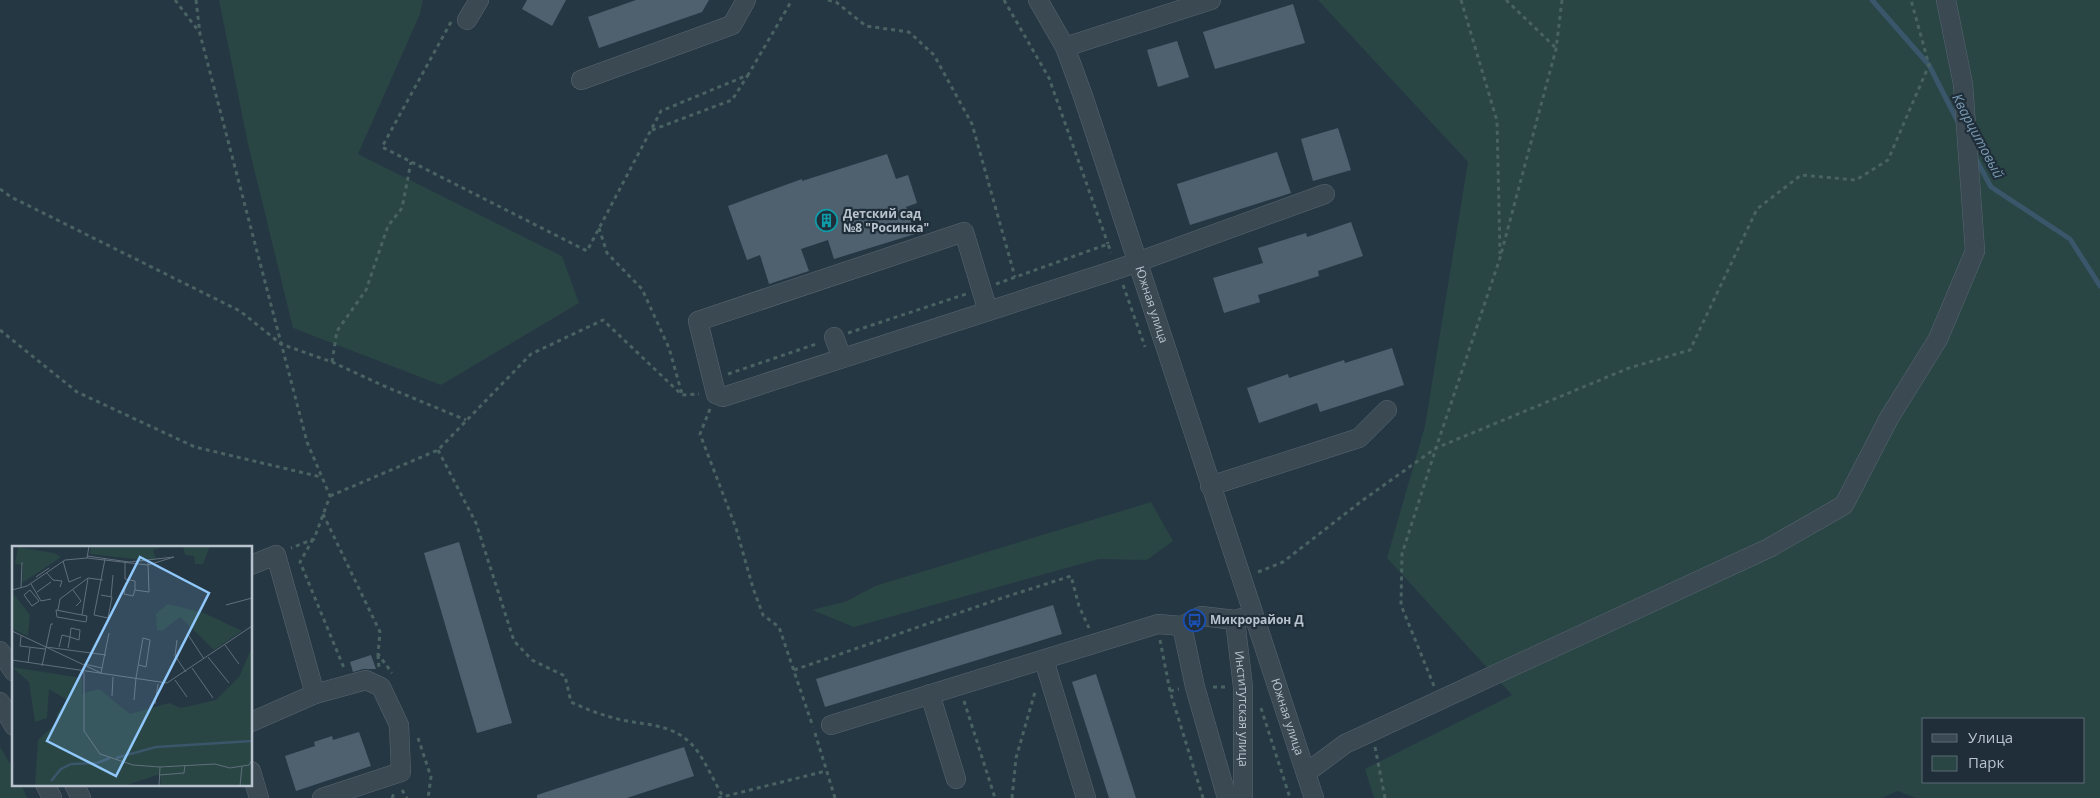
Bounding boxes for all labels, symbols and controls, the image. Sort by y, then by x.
water label: Кварцитовый [1948,90,2009,181]
place label: Детский сад №8 "Росинка" [843,205,929,236]
building icon: Детский сад №8 "Росинка" [815,209,839,233]
street label: Южная улица [1132,264,1173,345]
inset map [12,546,252,786]
bus stop icon: Микрорайон Д [1182,608,1206,632]
place label: Микрорайон Д [1210,611,1304,628]
street label: Институтская улица [1231,650,1252,767]
street label: Южная улица [1267,676,1308,757]
legend [1922,718,2085,783]
text: Улица [1968,727,2013,747]
text: Парк [1968,752,2004,772]

